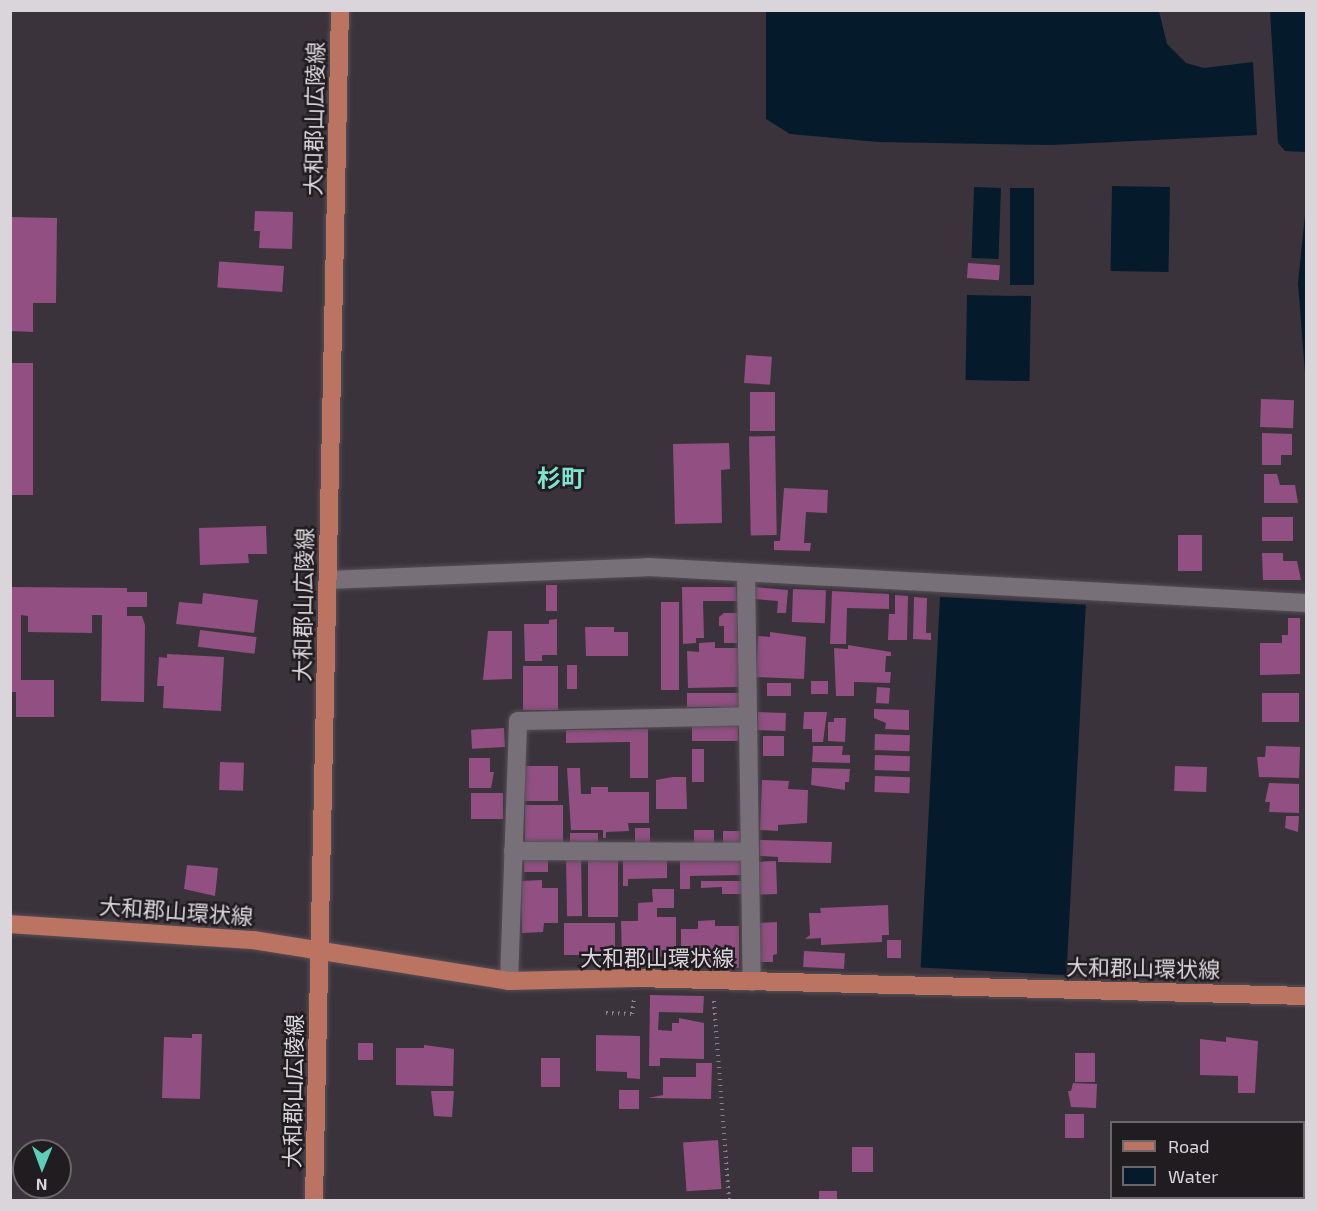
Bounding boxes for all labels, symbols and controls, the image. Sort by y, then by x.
street label: 大和郡山広陵線 [299,42,329,196]
district label: 杉町 [537,464,585,492]
street label: 大和郡山広陵線 [288,528,318,682]
street label: 大和郡山環状線 [98,892,254,930]
street label: 大和郡山環状線 [580,945,734,971]
street label: 大和郡山環状線 [1066,953,1220,983]
street label: 大和郡山広陵線 [278,1014,308,1168]
legend [1110,1121,1305,1199]
text: Road [1168,1135,1209,1157]
north arrow [12,1139,72,1199]
text: Water [1168,1165,1218,1187]
text: N [36,1176,48,1195]

